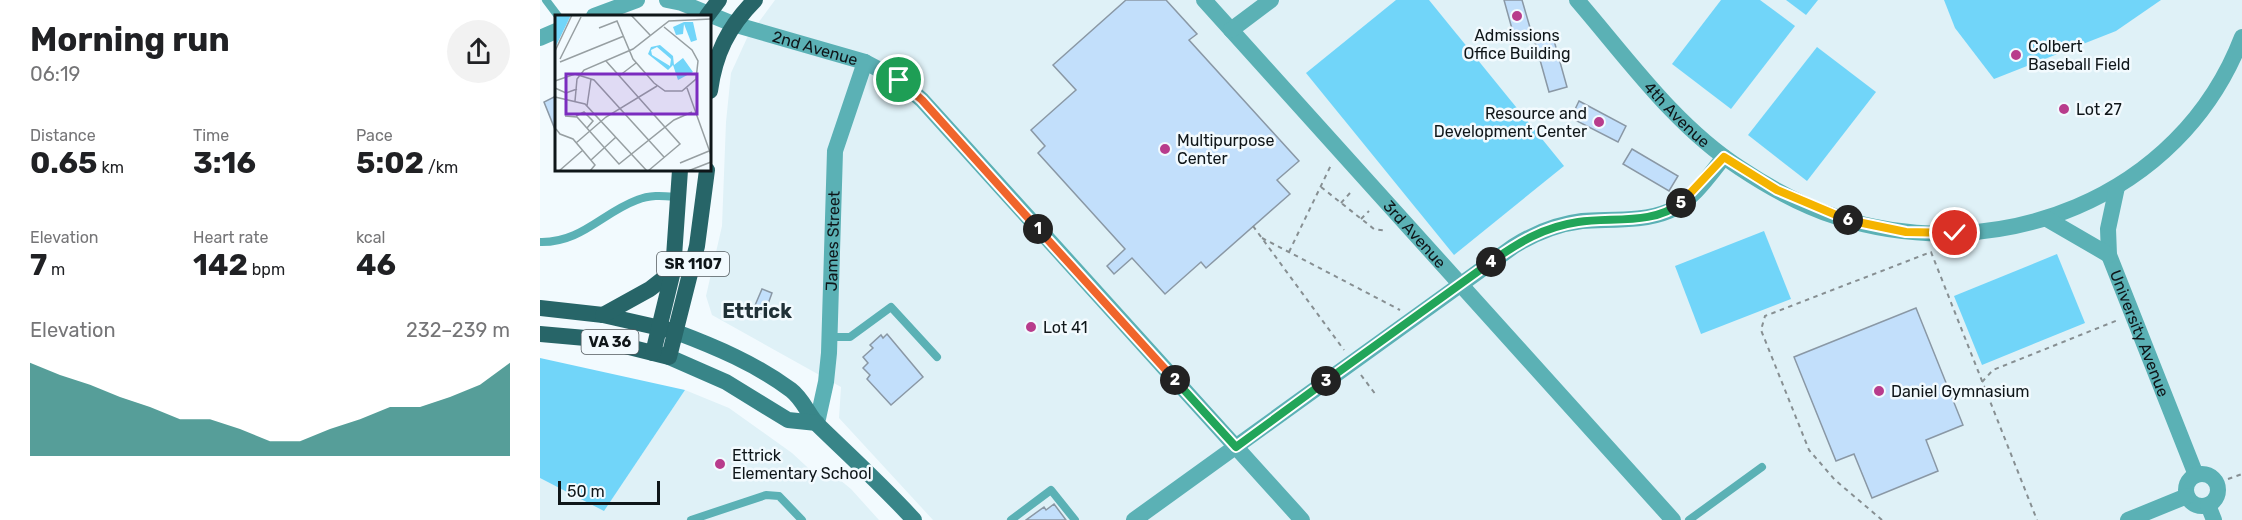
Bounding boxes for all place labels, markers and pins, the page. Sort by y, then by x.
marker: Admissions Office Building [1510,9,1524,23]
place label: Admissions Office Building [1464,26,1570,63]
place label: Colbert Baseball Field [2028,37,2130,74]
marker: Colbert Baseball Field [2009,48,2023,62]
pin [873,54,924,105]
place label: Lot 27 [2076,100,2122,119]
marker: Lot 27 [2057,102,2071,116]
place label: Resource and Development Center [1434,104,1587,141]
marker: Resource and Development Center [1592,115,1606,129]
place label: Multipurpose Center [1177,131,1274,168]
marker: Multipurpose Center [1158,142,1172,156]
pin: 5 [1666,188,1696,218]
pin: 6 [1833,205,1863,235]
pin [1929,207,1980,258]
pin: 1 [1023,214,1053,244]
pin: 4 [1476,247,1506,277]
place label: Lot 41 [1043,318,1088,337]
marker: Lot 41 [1024,320,1038,334]
pin: 2 [1160,365,1190,395]
pin: 3 [1311,366,1341,396]
place label: Daniel Gymnasium [1891,382,2030,401]
marker: Daniel Gymnasium [1872,384,1886,398]
place label: Ettrick Elementary School [732,446,872,483]
marker: Ettrick Elementary School [713,457,727,471]

